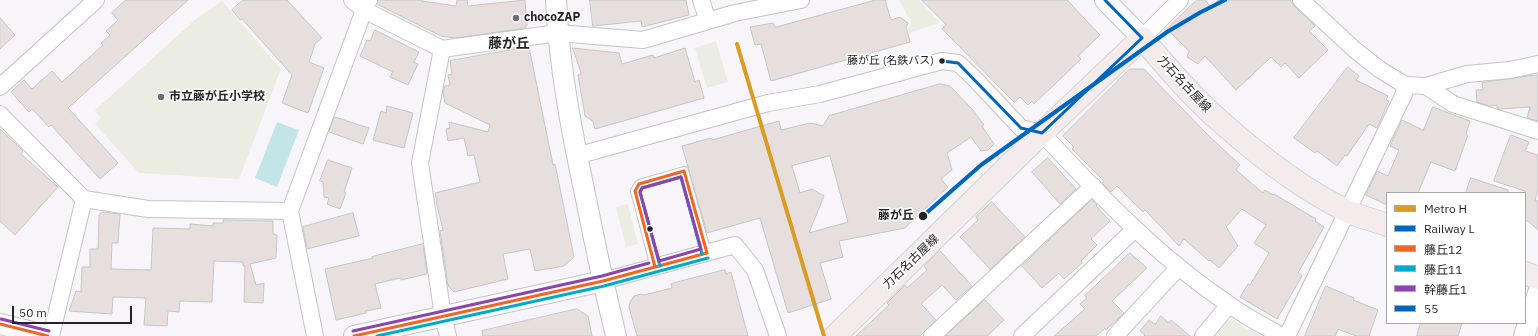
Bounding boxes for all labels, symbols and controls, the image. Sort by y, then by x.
place label: chocoZAP [524,11,580,25]
marker: chocoZAP [511,13,521,23]
district label: 藤が丘 [488,36,530,52]
street label: 力石名古屋線 [1154,53,1214,115]
place label: 藤が丘 (名鉄バス) [847,54,934,68]
marker: 藤が丘 (名鉄バス) [937,56,947,66]
place label: 市立藤が丘小学校 [169,90,265,104]
marker: 市立藤が丘小学校 [156,92,166,102]
legend [1386,192,1526,324]
text: Metro H [1424,201,1467,216]
place label: 藤が丘 [878,209,914,223]
marker: 藤が丘 [917,210,929,222]
text: Railway L [1424,221,1474,236]
unlabelled marker [645,224,655,234]
street label: 力石名古屋線 [880,232,942,292]
text: 藤丘12 [1424,242,1462,257]
text: 藤丘11 [1424,262,1462,277]
text: 幹藤丘1 [1424,282,1467,297]
scale bar [14,298,134,324]
text: 55 [1424,301,1438,316]
text: 50 m [19,305,47,320]

